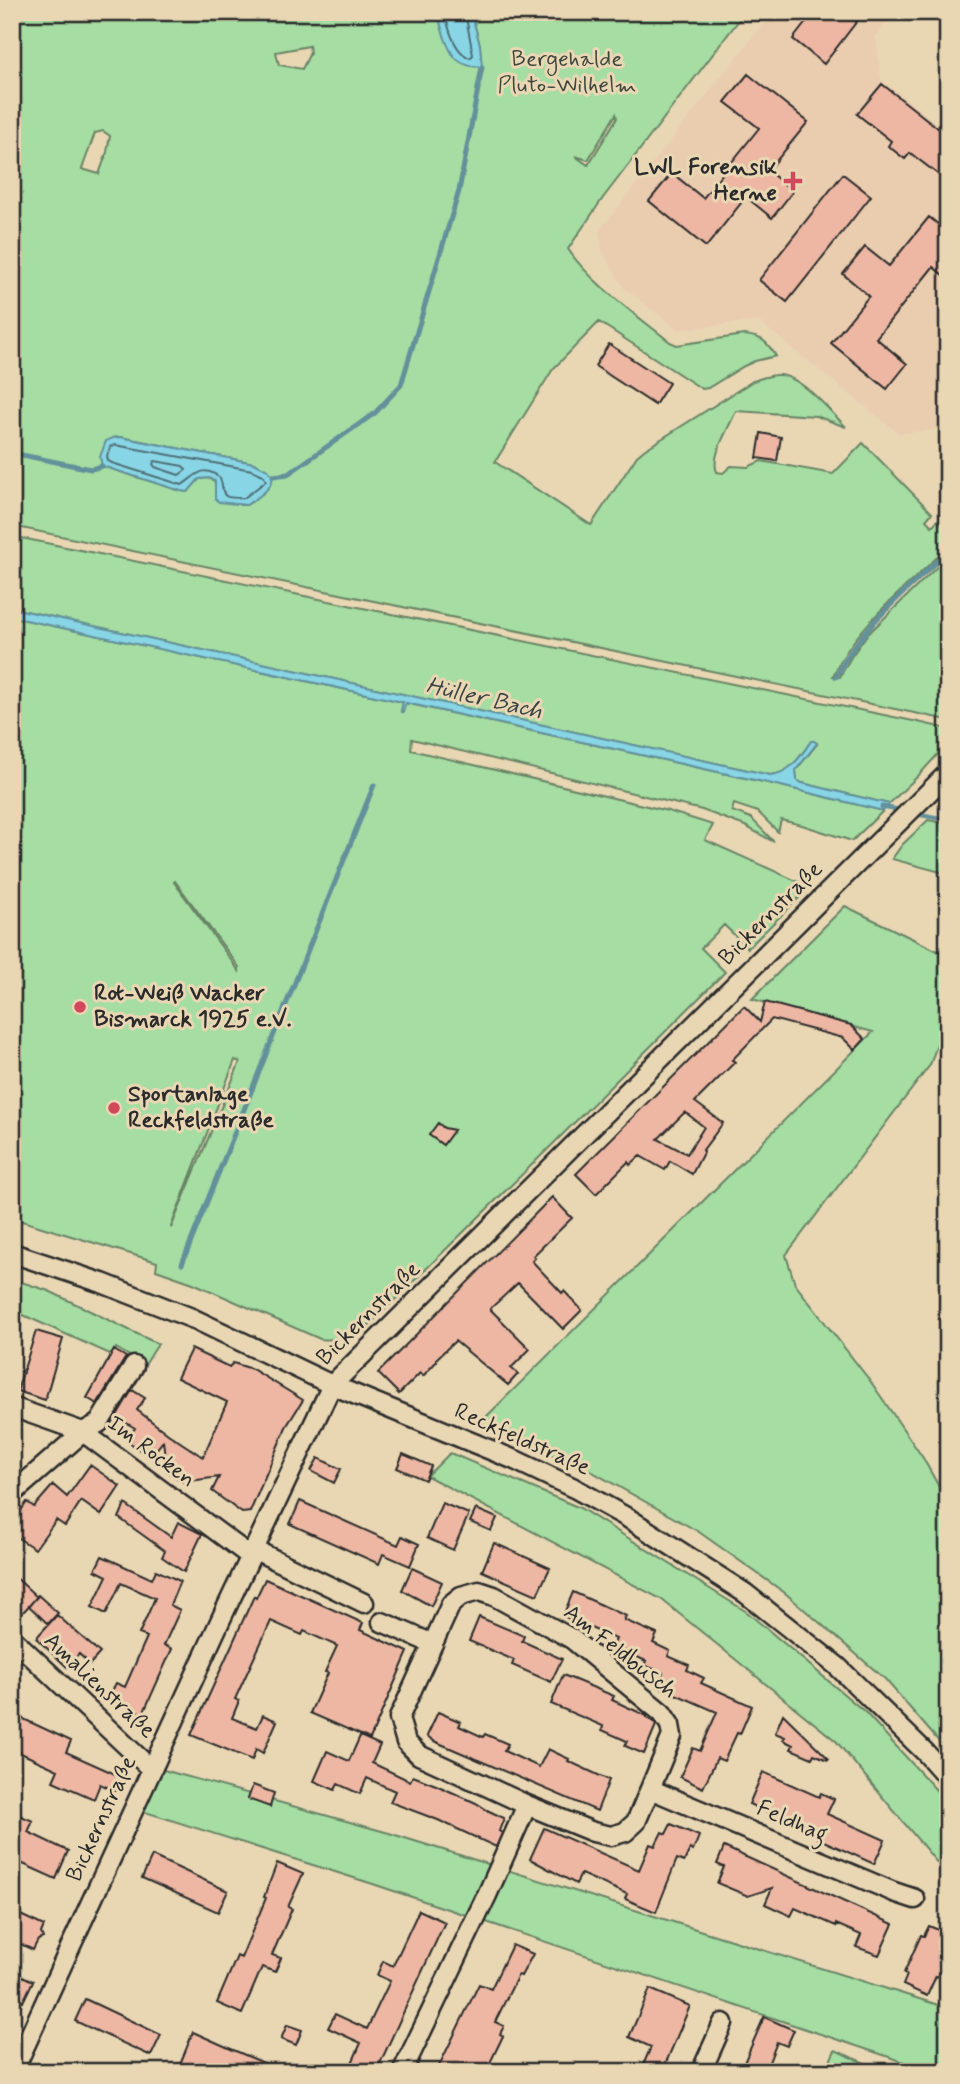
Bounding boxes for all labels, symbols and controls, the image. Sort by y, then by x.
park label: Bergehalde Pluto-Wilhelm [497,45,637,101]
place label: LWL Forensik Herne [634,153,777,209]
marker: LWL Forensik Herne [783,171,803,191]
water label: Hüller Bach [423,671,545,727]
street label: Bickernstraße [712,855,830,973]
place label: Rot-Weiß Wacker Bismarck 1925 e.V. [94,979,292,1035]
marker: Rot-Weiß Wacker Bismarck 1925 e.V. [72,999,88,1015]
place label: Sportanlage Reckfeldstraße [128,1080,275,1136]
marker: Sportanlage Reckfeldstraße [106,1100,122,1116]
street label: Bickernstraße [310,1255,428,1373]
street label: Reckfeldstraße [449,1397,595,1483]
street label: Im Rocken [101,1409,201,1495]
street label: Am Feldbusch [557,1598,683,1706]
street label: Amalienstraße [37,1627,161,1745]
street label: Bickernstraße [60,1751,144,1887]
street label: Feldhag [751,1794,832,1852]

